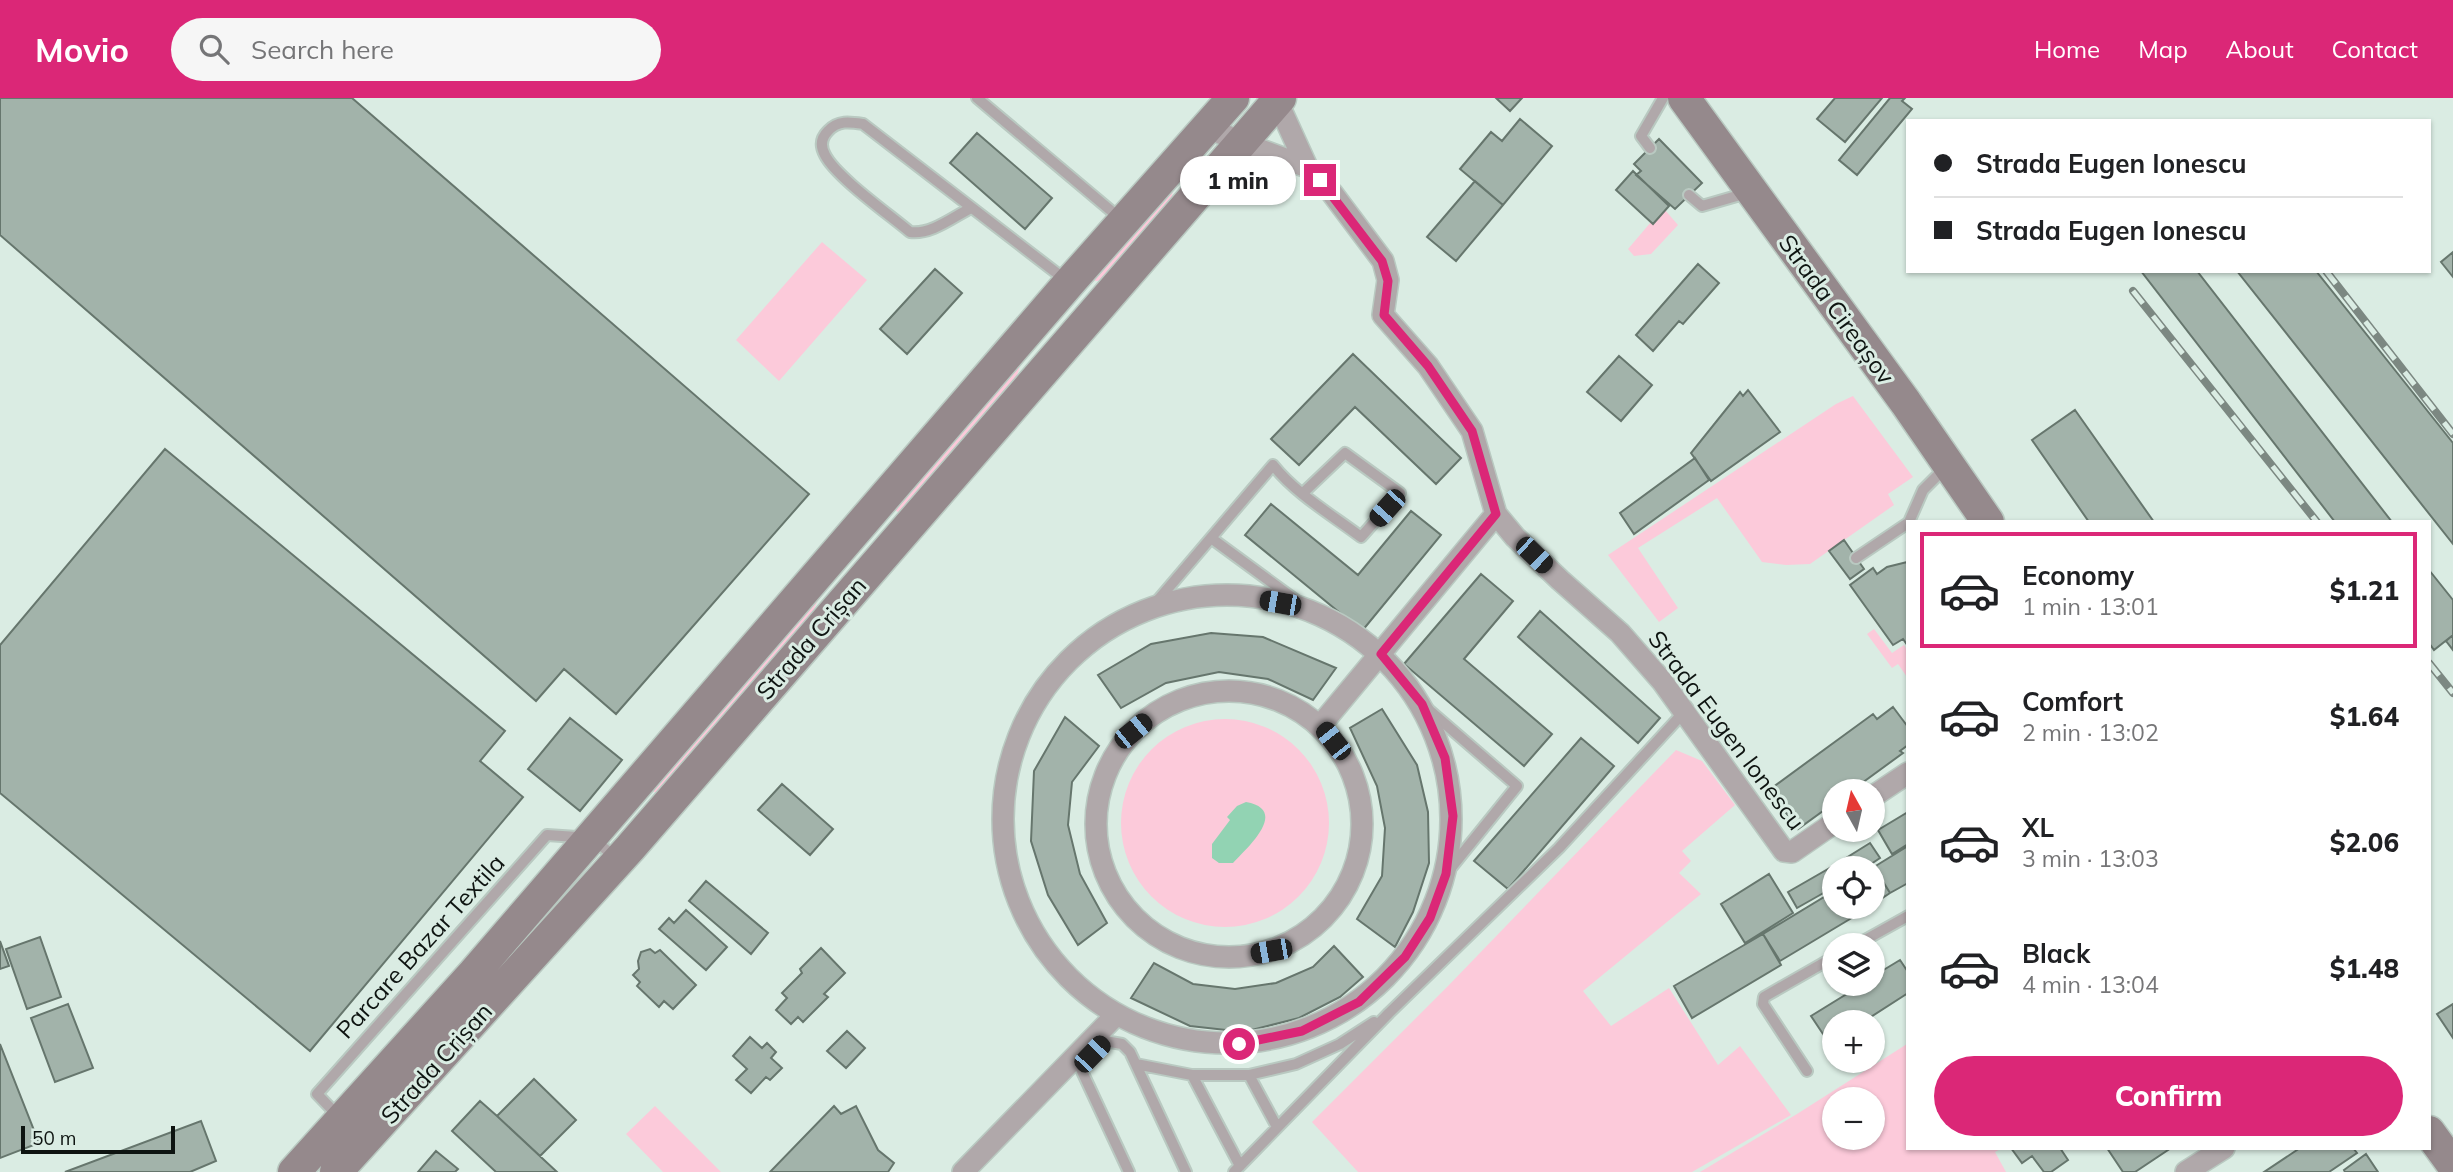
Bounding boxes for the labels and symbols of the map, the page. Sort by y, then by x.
callout: 1 min [1180,155,1296,204]
route end [1304,164,1336,196]
street label: Strada Cireașov [1772,228,1902,390]
car [1366,485,1409,531]
car [1512,533,1557,577]
street label: Strada Crișan [750,571,873,706]
car [1258,589,1303,617]
street label: Strada Eugen Ionescu [1642,624,1812,836]
car [1111,710,1156,752]
car [1312,718,1355,764]
north arrow [1822,779,1885,842]
street label: Parcare Bazar Textila [329,848,511,1044]
car [1249,937,1294,965]
street label: Strada Crișan [374,996,499,1130]
route start [1223,1028,1255,1060]
car [1070,1032,1115,1076]
scale bar [21,1123,175,1155]

